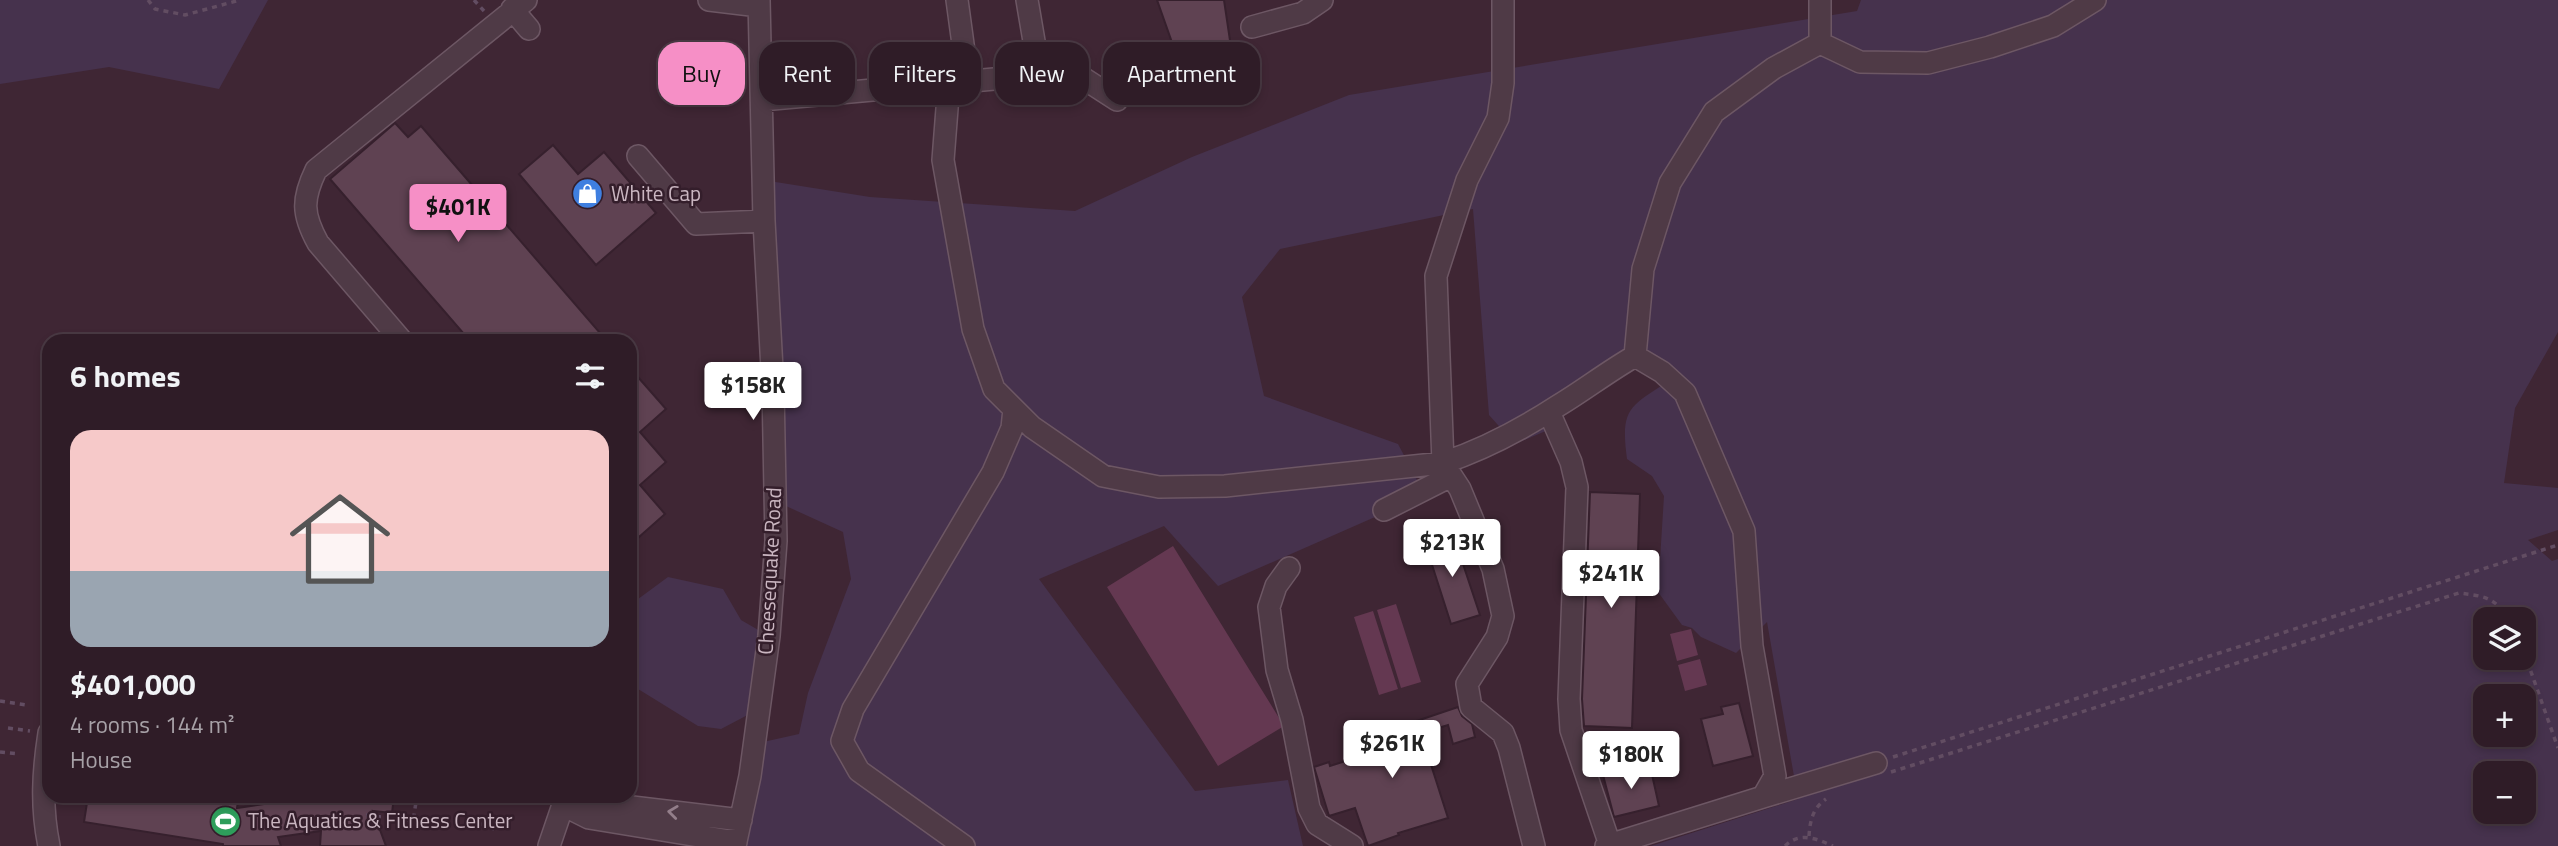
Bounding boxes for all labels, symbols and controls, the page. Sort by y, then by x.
chip: Buy [658,42,745,105]
chip: Rent [759,42,855,105]
chip: Filters [869,42,981,105]
chip: New [995,42,1089,105]
chip: Apartment [1103,42,1260,105]
shop icon: White Cap [571,177,605,211]
place label: White Cap [611,177,701,209]
pin: $401K [409,184,507,244]
text: $401K [425,189,491,224]
text: 6 homes [70,353,181,399]
icon: filters [571,357,609,395]
pin: $158K [704,362,802,422]
text: $158K [720,367,786,402]
icon: home [277,476,403,602]
street label: Cheesequake Road [749,486,789,655]
pin: $213K [1403,520,1501,579]
text: $213K [1419,524,1485,559]
pin: $241K [1562,550,1660,610]
text: $241K [1578,555,1644,590]
map controls [2473,607,2536,824]
button: layers [2473,607,2536,670]
text: $401,000 [70,661,196,707]
button: + [2473,684,2536,747]
text: 4 rooms · 144 m² [70,707,234,742]
pin: $261K [1343,720,1441,780]
text: $261K [1359,725,1425,760]
pin: $180K [1582,732,1680,791]
text: $180K [1598,736,1664,771]
text: House [70,742,132,777]
button: − [2473,761,2536,824]
sports icon: The Aquatics & Fitness Center [208,804,242,838]
place label: The Aquatics & Fitness Center [248,804,513,836]
one-way arrow [668,804,679,819]

